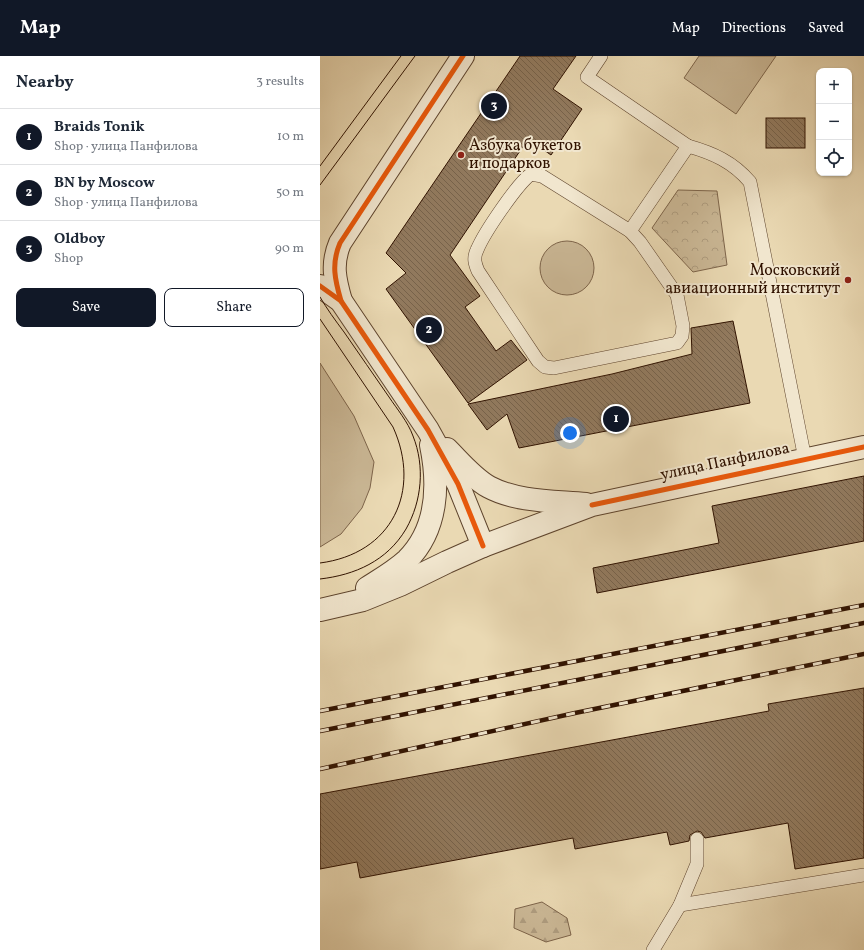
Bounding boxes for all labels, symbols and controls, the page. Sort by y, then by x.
text: Map [20,15,61,41]
text: Map [672,19,700,38]
text: Directions [722,19,786,38]
text: Saved [808,19,844,38]
map controls [816,68,852,176]
button: + [816,68,852,104]
text: Nearby [16,71,74,94]
text: 3 results [256,73,304,91]
pin: 3 [481,91,507,121]
button: − [816,104,852,140]
text: Braids Tonik [54,117,145,138]
text: 1 [26,128,32,146]
text: 10 m [277,128,304,146]
place label: Азбука букетов и подарков [469,135,581,175]
text: Shop · улица Панфилова [54,138,198,156]
button: locate [816,140,852,176]
marker: Азбука букетов и подарков [456,150,466,160]
text: BN by Moscow [54,173,155,194]
text: 2 [26,184,32,202]
text: 50 m [276,184,304,202]
text: Shop · улица Панфилова [54,194,198,212]
text: Oldboy [54,229,105,250]
text: 3 [26,240,32,258]
text: 90 m [275,240,304,258]
text: Shop [54,250,83,268]
place label: Московский авиационный институт [665,260,840,300]
marker: Московский авиационный институт [843,275,853,285]
button: Save [16,288,156,327]
button: Share [164,288,304,327]
pin: 2 [416,315,442,345]
pin: 1 [603,404,629,434]
your location [560,423,580,443]
street label: улица Панфилова [658,438,792,486]

